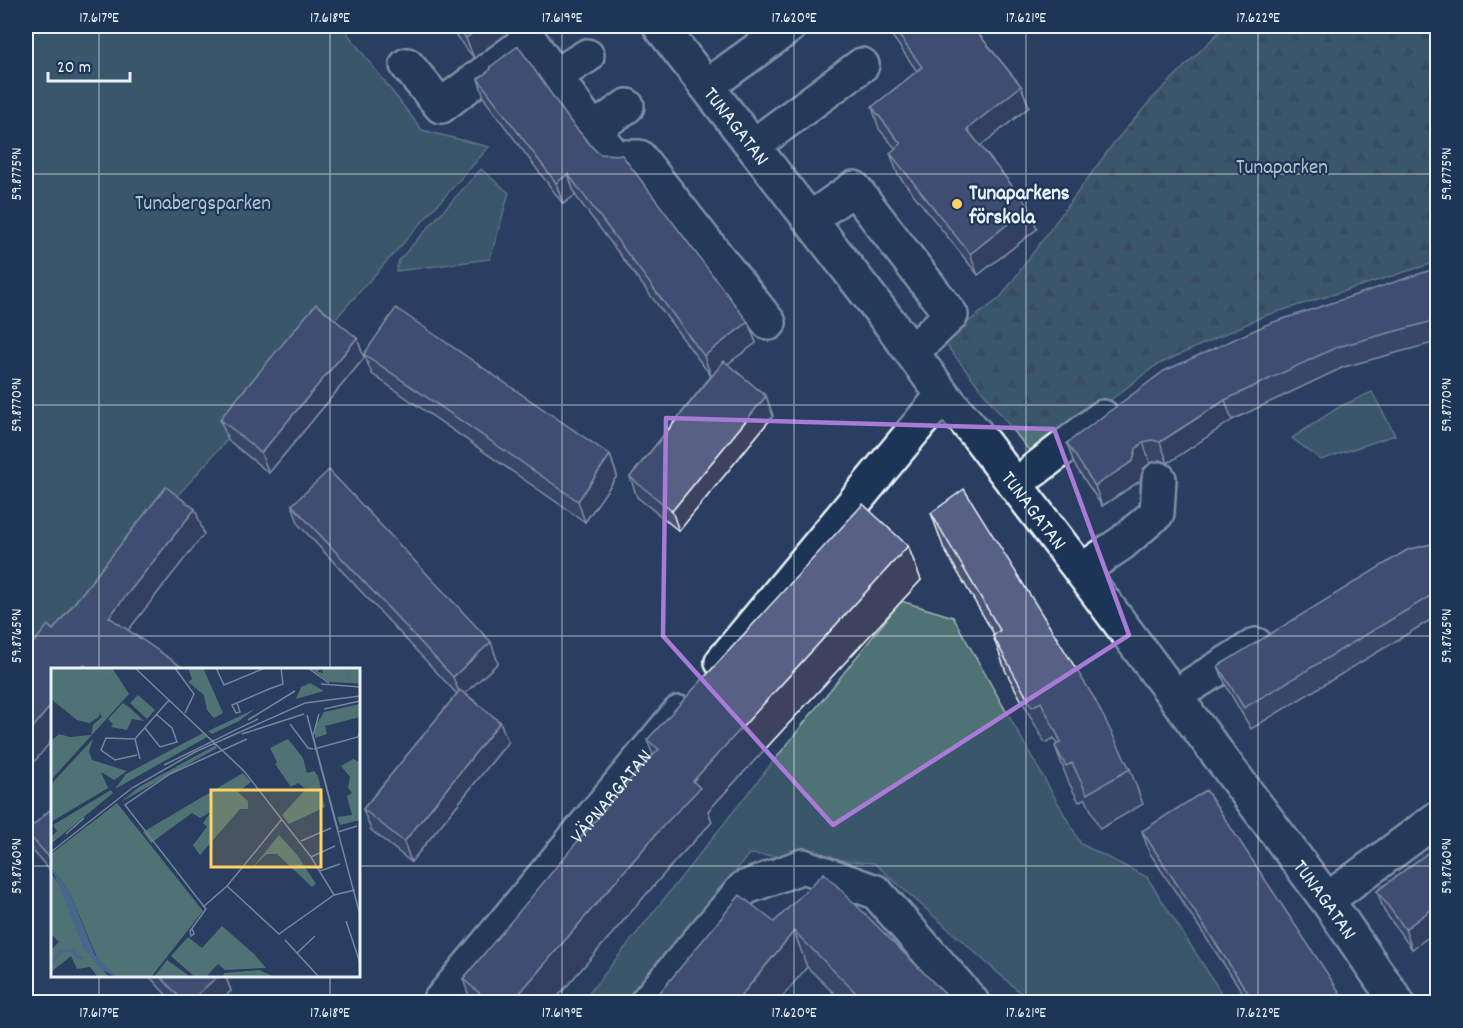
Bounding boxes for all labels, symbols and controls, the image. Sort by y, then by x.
text: 17.617°E [79,8,119,30]
text: 17.618°E [310,8,350,30]
text: 17.619°E [542,8,583,30]
text: 17.620°E [771,8,817,30]
text: 17.621°E [1006,8,1046,30]
text: 17.622°E [1236,8,1280,30]
scale bar [48,45,130,83]
text: 20 m [57,56,91,81]
street label: TUNAGATAN [695,82,775,173]
text: 59.8775°N [7,148,29,200]
text: 59.8775°N [1437,148,1459,200]
park label: Tunaparken [1236,154,1328,184]
place label: Tunaparkens förskola [968,180,1070,234]
park label: Tunabergsparken [135,190,271,220]
marker: Tunaparkens förskola [950,197,964,211]
text: 59.8770°N [7,378,29,432]
text: 59.8770°N [1437,378,1459,432]
street label: TUNAGATAN [992,466,1072,558]
text: 59.8765°N [7,609,29,663]
text: 59.8765°N [1437,609,1459,663]
inset map [51,668,360,977]
street label: VÄPNARGATAN [564,744,661,852]
text: 59.8760°N [7,838,29,894]
text: 59.8760°N [1437,838,1459,894]
street label: TUNAGATAN [1284,854,1362,947]
text: 17.617°E [79,1003,119,1025]
text: 17.618°E [310,1003,350,1025]
text: 17.619°E [542,1003,583,1025]
text: 17.620°E [771,1003,817,1025]
text: 17.621°E [1006,1003,1046,1025]
text: 17.622°E [1236,1003,1280,1025]

